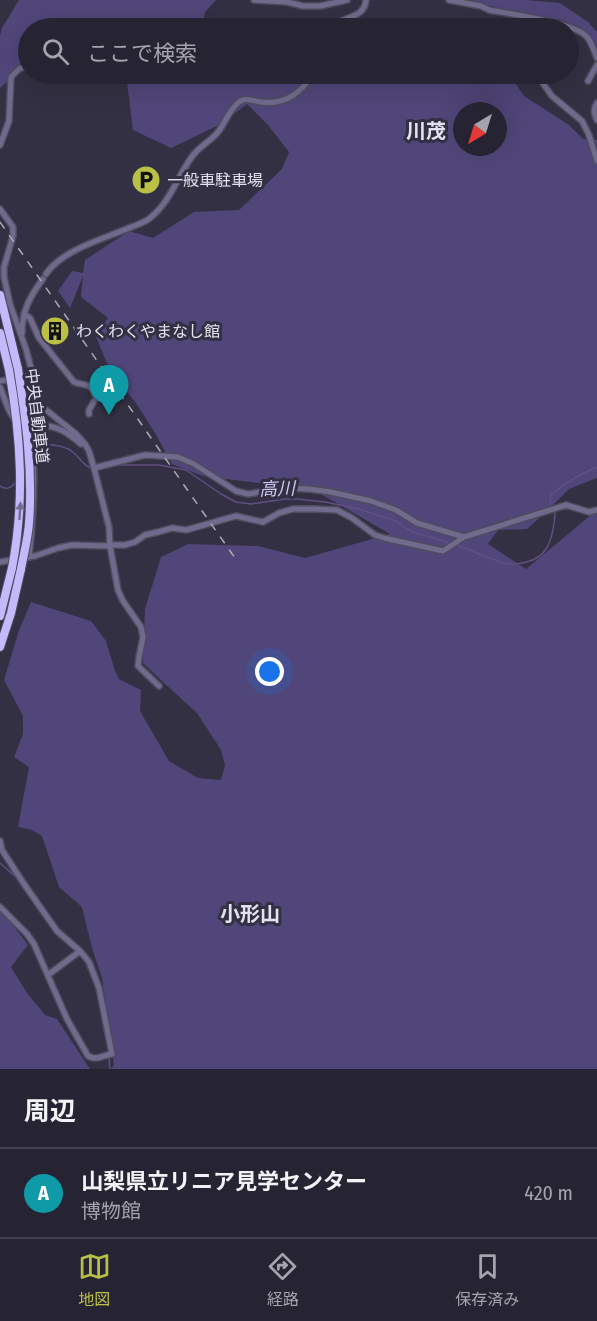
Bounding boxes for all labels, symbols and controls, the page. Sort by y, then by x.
search box [18,18,579,84]
icon: search [39,35,72,68]
text: ここで検索 [87,40,197,67]
north arrow [453,102,507,156]
district label: 川茂 [406,119,446,143]
parking icon: 一般車駐車場 [130,164,162,196]
place label: 一般車駐車場 [167,171,263,190]
building icon: わくわくやまなし館 [39,315,71,347]
place label: わくわくやまなし館 [76,322,220,341]
pin: A [90,366,128,415]
street label: 中央自動車道 [22,367,52,465]
water label: 高川 [259,477,297,501]
one-way arrow [15,501,25,520]
your location [255,657,284,686]
district label: 小形山 [220,902,280,926]
text: 周辺 [24,1096,76,1127]
text: 山梨県立リニア見学センター [81,1168,367,1195]
text: A [38,1181,49,1205]
text: 420 m [524,1181,573,1205]
text: 博物館 [81,1199,141,1223]
tab: 地図 [78,1250,111,1310]
tab: 経路 [266,1250,299,1310]
tab: 保存済み [455,1250,519,1310]

